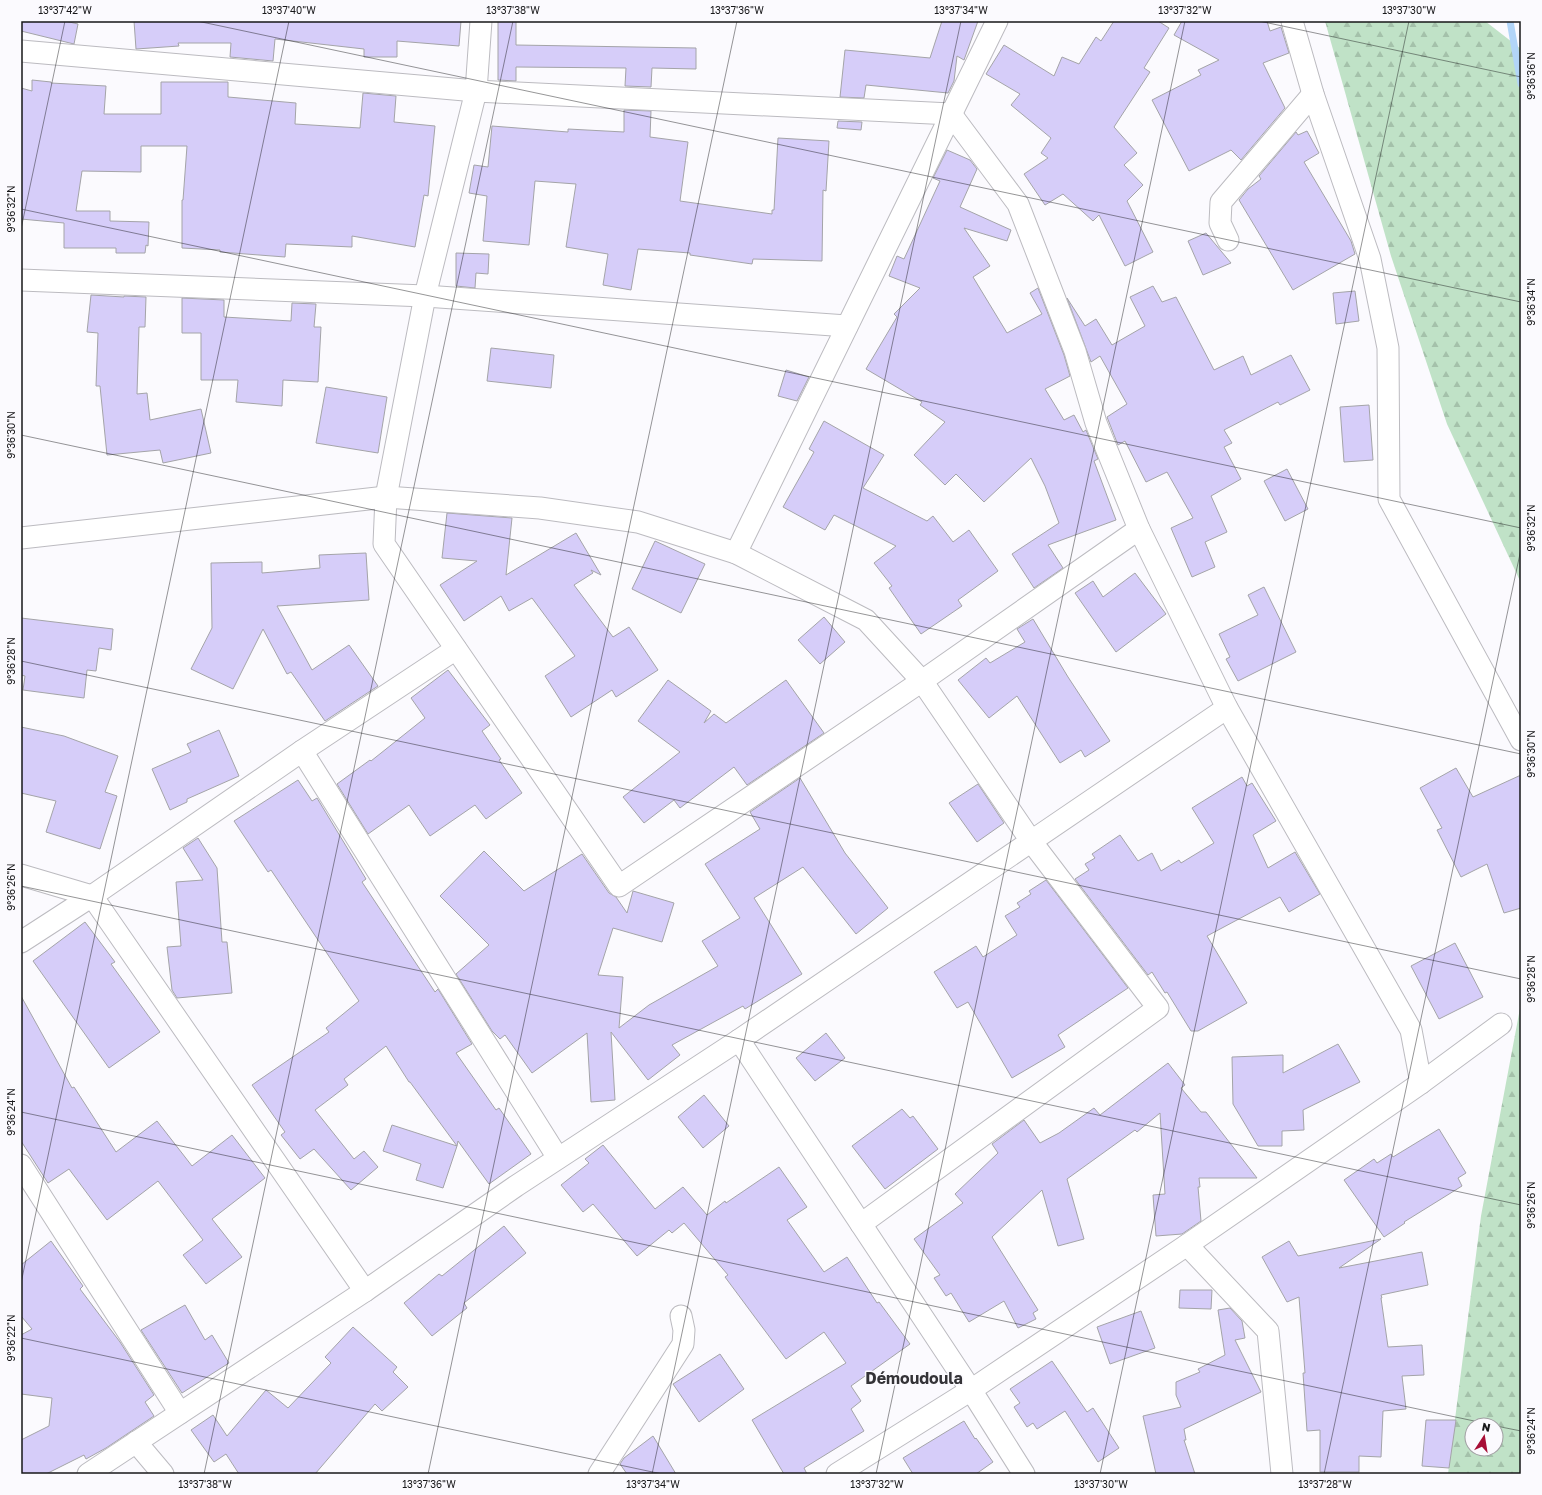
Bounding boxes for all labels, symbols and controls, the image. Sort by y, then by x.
text: 13°37'42"W [38,4,92,16]
text: 13°37'40"W [262,4,316,16]
text: 13°37'38"W [486,4,540,16]
text: 13°37'36"W [710,4,764,16]
text: 13°37'34"W [934,4,988,16]
text: 13°37'32"W [1158,4,1212,16]
text: 13°37'30"W [1382,4,1436,16]
text: 9°36'36"N [1525,52,1537,100]
text: 9°36'32"N [5,185,17,233]
text: 9°36'34"N [1525,278,1537,326]
text: 9°36'30"N [5,411,17,459]
text: 9°36'32"N [1525,504,1537,552]
text: 9°36'28"N [5,637,17,685]
text: 9°36'30"N [1525,730,1537,778]
text: 9°36'26"N [5,863,17,911]
text: 9°36'28"N [1525,955,1537,1003]
text: 9°36'24"N [5,1088,17,1136]
text: 9°36'26"N [1525,1181,1537,1229]
text: 9°36'22"N [5,1314,17,1362]
district label: Démoudoula [865,1368,963,1388]
text: 9°36'24"N [1525,1407,1537,1455]
north arrow [1464,1417,1504,1457]
text: N [1481,1420,1492,1434]
text: 13°37'38"W [178,1478,232,1490]
text: 13°37'36"W [402,1478,456,1490]
text: 13°37'34"W [626,1478,680,1490]
text: 13°37'32"W [850,1478,904,1490]
text: 13°37'30"W [1074,1478,1128,1490]
text: 13°37'28"W [1298,1478,1352,1490]

